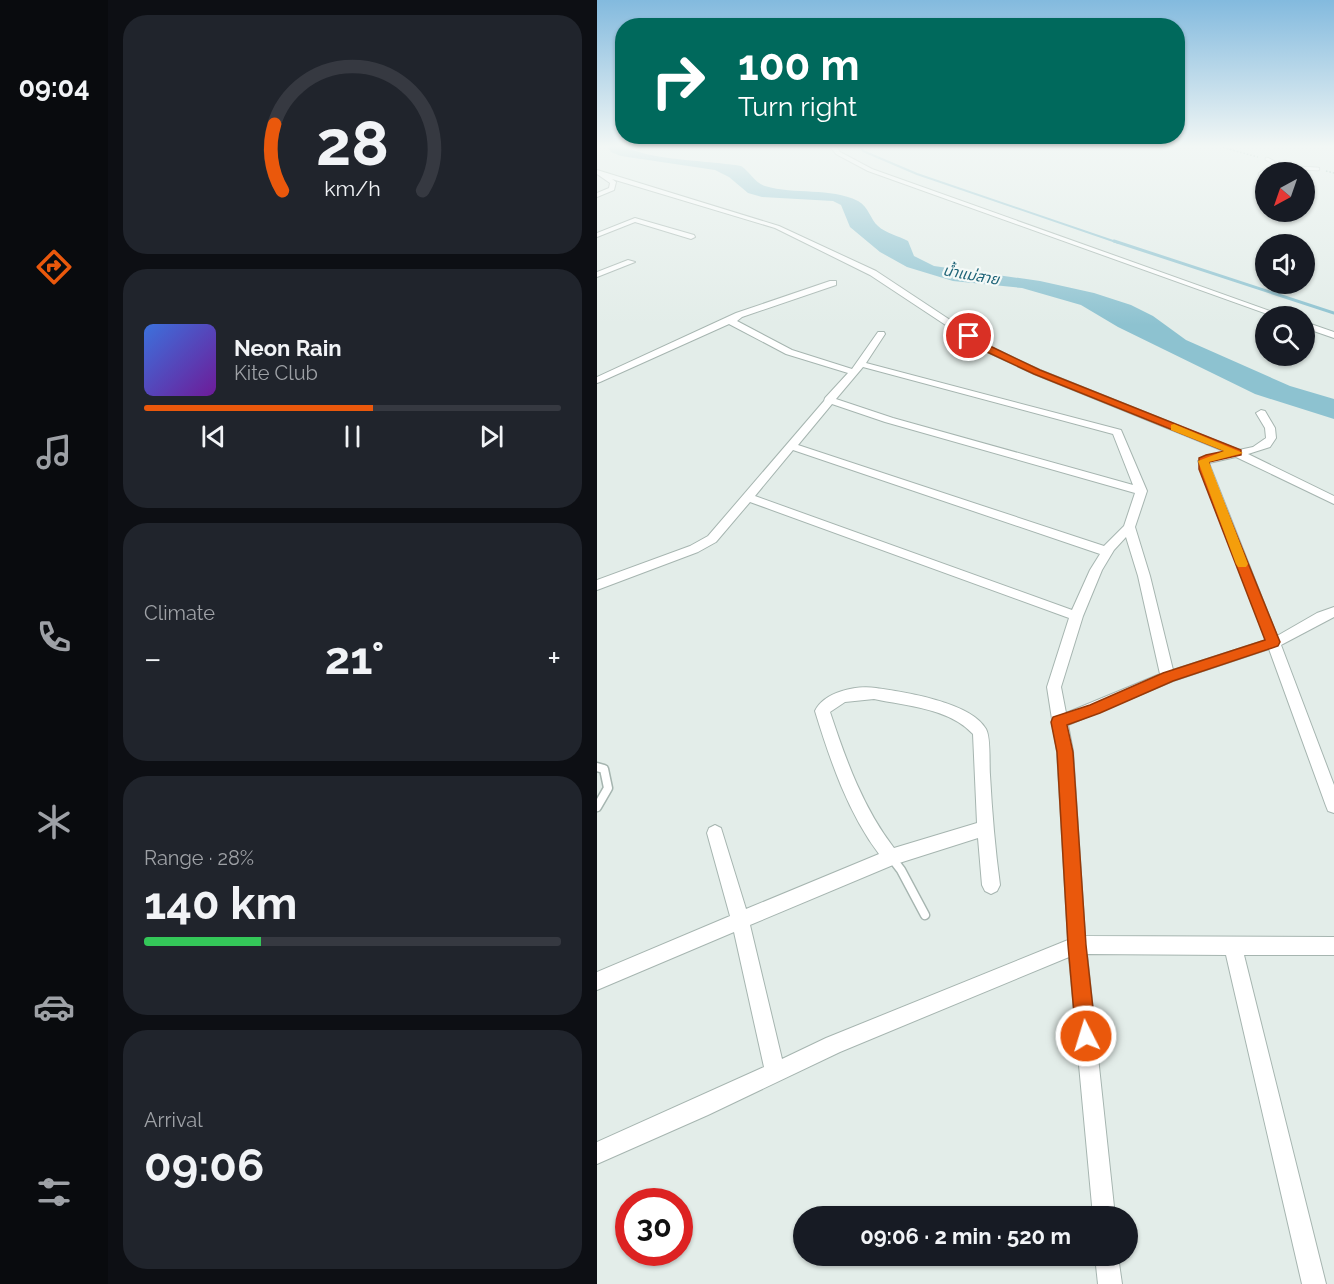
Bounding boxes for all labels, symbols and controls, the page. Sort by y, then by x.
text: 100 m [738,41,860,90]
icon: right [639,42,717,120]
text: 09:04 [18,72,90,103]
text: Turn right [738,91,857,122]
text: 28 [316,107,389,181]
north arrow [1255,162,1315,222]
map controls [1255,162,1315,366]
text: km/h [324,177,381,202]
button: sound [1255,234,1315,294]
icon: directions [33,246,75,288]
water label: น้ำแม่สาย [942,259,1002,289]
button: search [1255,306,1315,366]
pin [943,310,994,361]
icon: arrive [952,319,985,352]
text: Neon Rain [234,335,342,361]
text: Kite Club [234,361,318,385]
icon: previous [197,420,230,453]
icon: pause [336,420,369,453]
icon: next [475,420,508,453]
icon: music [33,431,75,473]
text: Climate [144,601,215,625]
icon: phone [33,616,75,658]
text: 21° [325,632,384,685]
text: − [144,639,162,678]
text: + [547,639,561,678]
icon: climate [33,801,75,843]
text: Range · 28% [144,846,254,870]
text: 140 km [144,877,297,930]
icon: car [33,986,75,1028]
position arrow [1054,1004,1118,1068]
text: Arrival [144,1108,203,1132]
text: 09:06 [144,1139,264,1192]
icon: filters [33,1171,75,1213]
speed limit sign: 30 [615,1188,693,1266]
text: 09:06 · 2 min · 520 m [860,1223,1071,1249]

